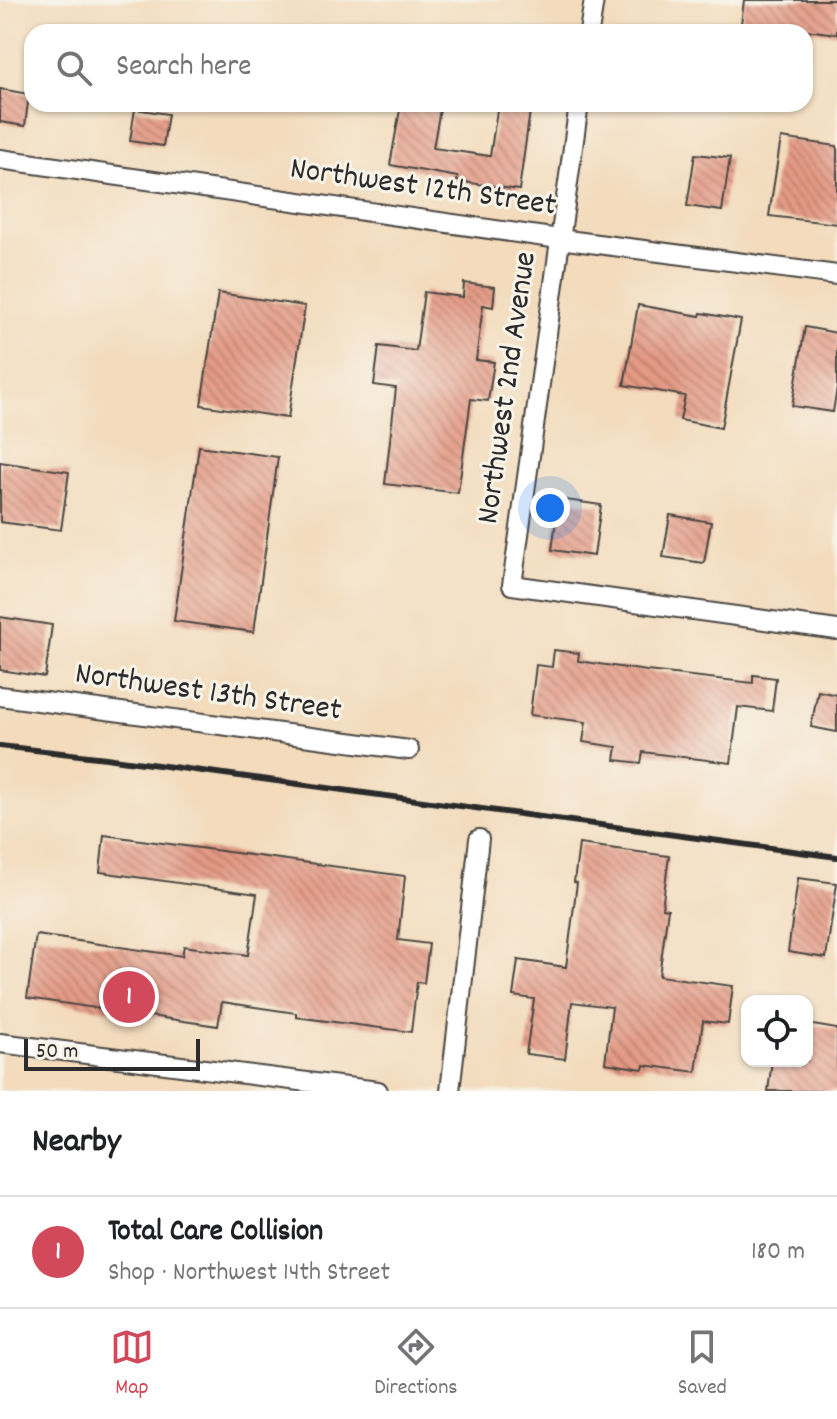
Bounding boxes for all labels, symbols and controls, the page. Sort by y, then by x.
search box [24,24,813,112]
icon: search [52,46,96,90]
text: Search here [116,47,252,90]
street label: Northwest 12th Street [287,148,559,230]
street label: Northwest 2nd Avenue [467,249,551,527]
your location [530,488,570,528]
street label: Northwest 13th Street [72,653,344,735]
pin: 1 [103,967,155,1027]
map controls [741,995,813,1067]
button: locate [741,995,813,1067]
scale bar [24,1035,200,1071]
text: 50 m [36,1037,78,1068]
text: Nearby [32,1119,121,1168]
text: Total Care Collision [108,1212,323,1255]
text: 1 [55,1234,61,1271]
text: 180 m [751,1234,805,1271]
text: Shop · Northwest 14th Street [108,1255,390,1292]
tab: Map [110,1325,154,1404]
tab: Directions [374,1325,458,1404]
tab: Saved [678,1325,727,1404]

